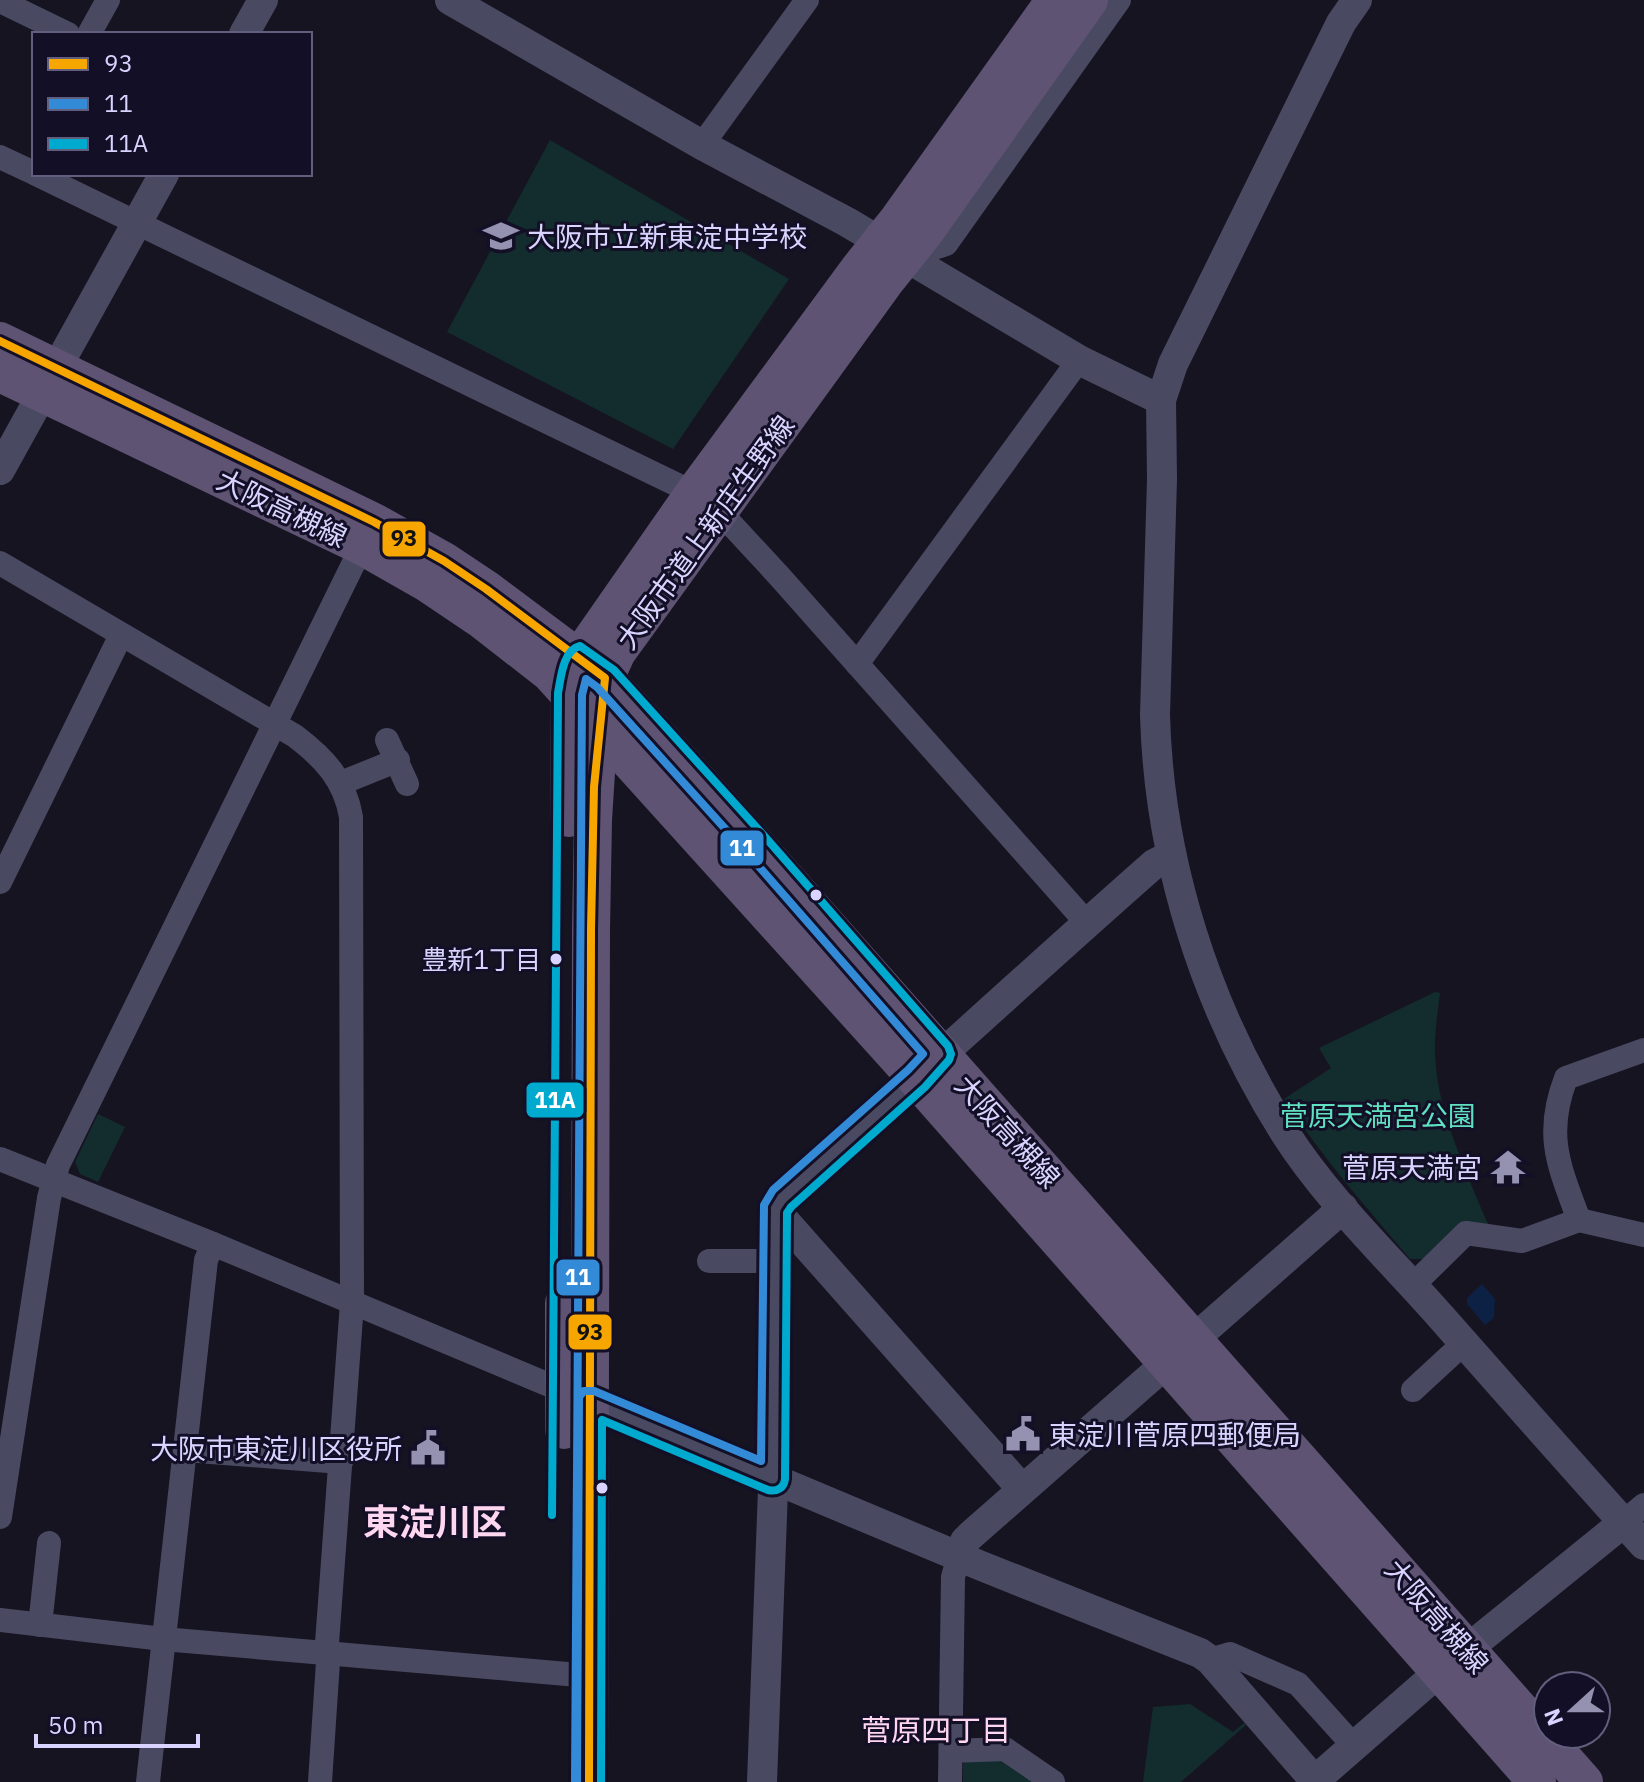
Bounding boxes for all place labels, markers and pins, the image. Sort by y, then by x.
school or university icon: 大阪市立新東淀中学校 [482,217,520,255]
place label: 大阪市立新東淀中学校 [527,218,807,255]
unlabelled marker [808,887,824,903]
place label: 豊新1丁目 [421,942,541,976]
marker: 豊新1丁目 [548,951,564,967]
temple icon: 菅原天満宮 [1489,1148,1527,1186]
place label: 菅原天満宮 [1342,1149,1482,1186]
public building icon: 東淀川菅原四郵便局 [1004,1415,1042,1453]
place label: 東淀川菅原四郵便局 [1049,1416,1301,1453]
public building icon: 大阪市東淀川区役所 [409,1429,447,1467]
place label: 大阪市東淀川区役所 [150,1430,402,1467]
unlabelled marker [594,1480,610,1496]

